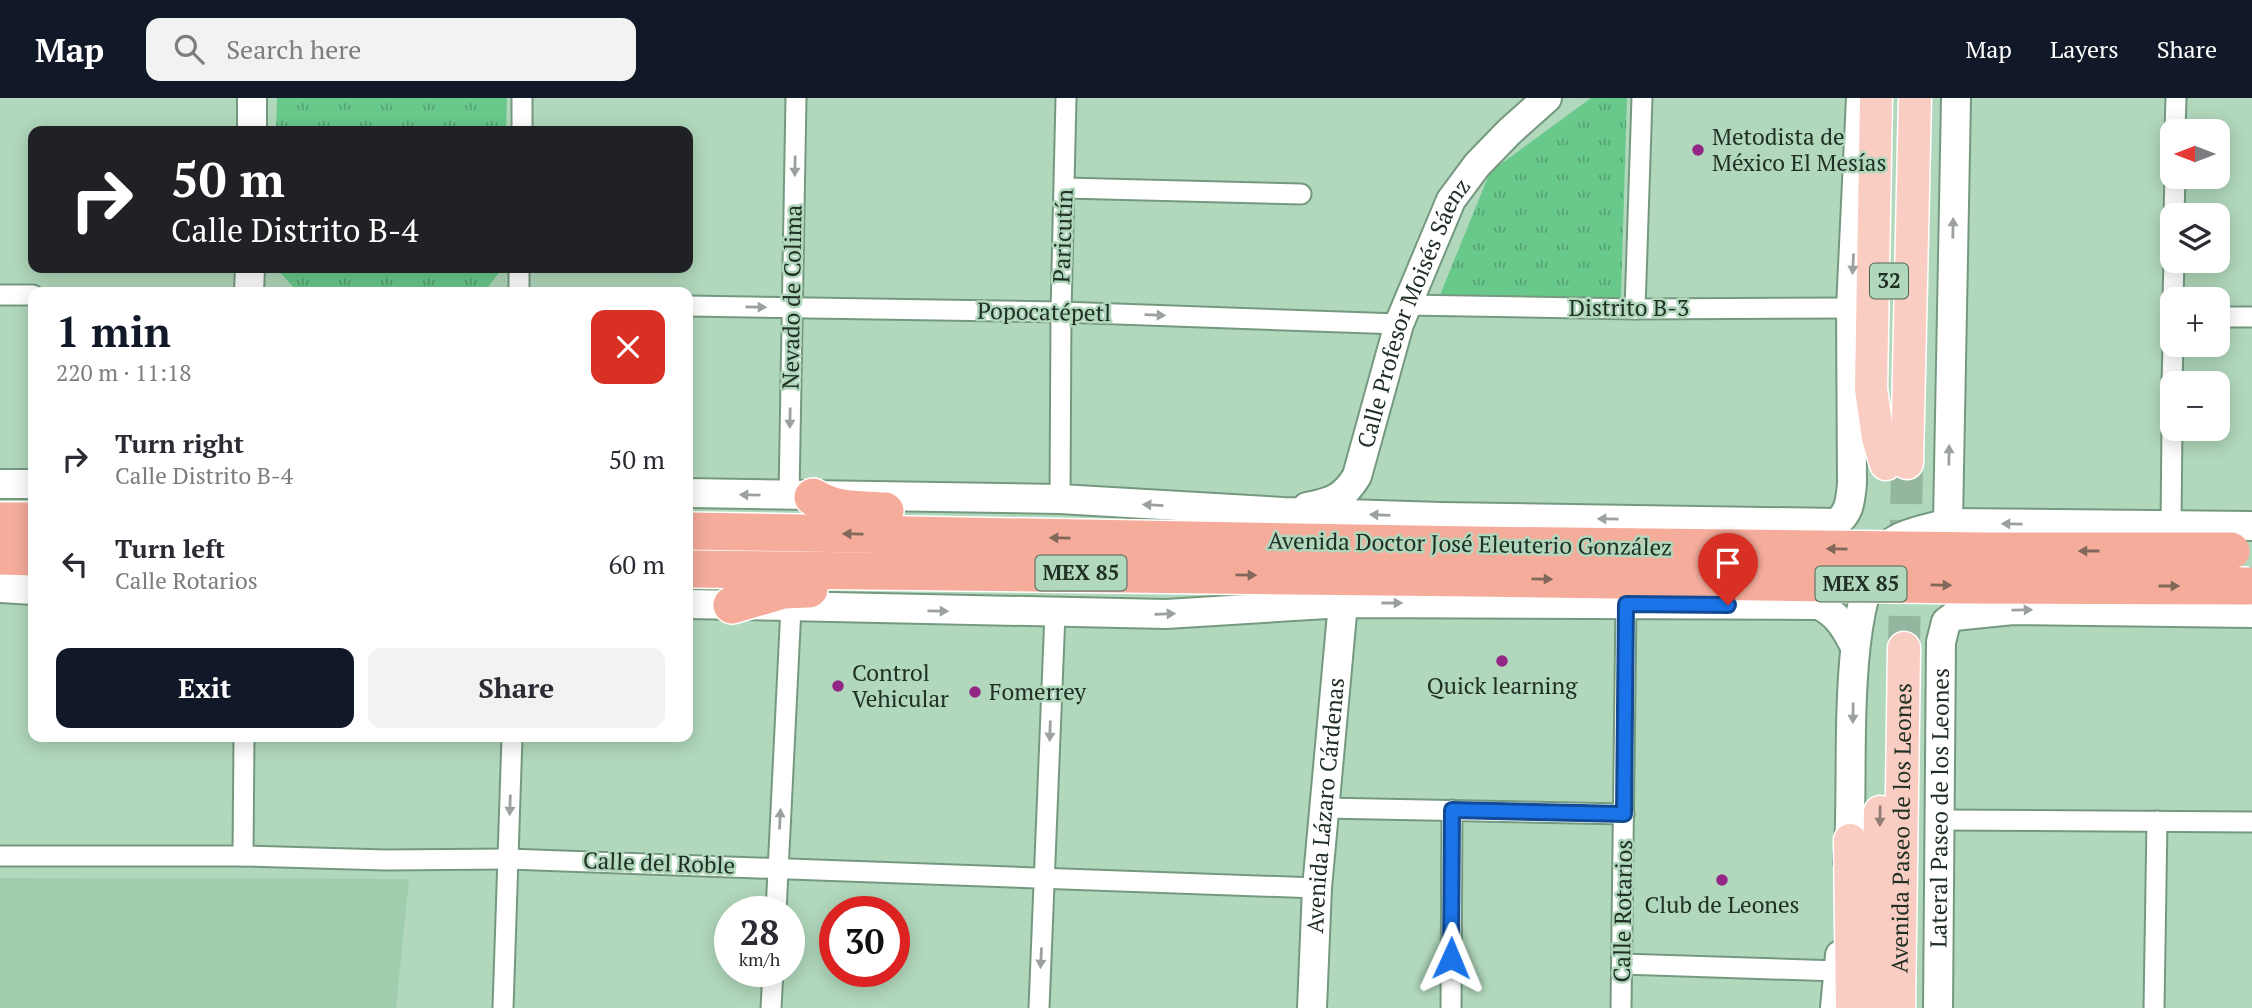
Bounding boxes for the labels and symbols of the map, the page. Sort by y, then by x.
north arrow [2160,119,2230,189]
place label: Metodista de México El Mesías [1712,121,1886,178]
marker: Metodista de México El Mesías [1690,142,1706,158]
one-way arrow [789,155,800,177]
street label: Calle Profesor Moisés Sáenz [1349,172,1477,451]
street label: Paricutín [1045,188,1080,284]
street label: Nevado de Colima [774,204,809,390]
one-way arrow [1947,216,1958,238]
one-way arrow [1847,253,1858,275]
road number: 32 [1870,264,1908,298]
street label: Distrito B-3 [1569,292,1689,323]
street label: Popocatépetl [977,295,1111,328]
one-way arrow [745,301,767,313]
one-way arrow [1144,309,1166,321]
one-way arrow [784,407,795,429]
one-way arrow [1943,444,1955,466]
one-way arrow [739,489,761,500]
one-way arrow [1142,499,1164,510]
one-way arrow [1369,510,1391,521]
one-way arrow [1596,513,1618,525]
one-way arrow [2001,518,2023,530]
street label: Avenida Doctor José Eleuterio González [1268,524,1672,563]
one-way arrow [842,528,864,540]
one-way arrow [1049,532,1071,543]
pin [1698,533,1758,605]
one-way arrow [1826,544,1848,555]
one-way arrow [2078,545,2100,557]
road number: MEX 85 [1036,556,1126,590]
road number: MEX 85 [1815,566,1906,602]
one-way arrow [1235,569,1257,581]
one-way arrow [1532,573,1554,585]
one-way arrow [1931,579,1953,591]
one-way arrow [2158,580,2180,592]
one-way arrow [1381,597,1403,609]
one-way arrow [2012,604,2034,616]
one-way arrow [927,605,949,616]
one-way arrow [1154,608,1176,619]
marker: Quick learning [1494,653,1510,669]
place label: Control Vehicular [852,657,949,714]
street label: Lateral Paseo de los Leones [1922,668,1956,948]
place label: Quick learning [1427,670,1578,701]
place label: Fomerrey [989,676,1086,707]
street label: Avenida Lázaro Cárdenas [1299,676,1351,934]
marker: Control Vehicular [830,678,846,694]
street label: Avenida Paseo de los Leones [1883,683,1919,973]
marker: Fomerrey [967,684,983,700]
one-way arrow [1847,703,1859,725]
one-way arrow [1045,720,1056,742]
one-way arrow [504,794,516,816]
one-way arrow [1874,805,1886,827]
one-way arrow [775,808,786,830]
street label: Calle Rotarios [1606,839,1639,983]
street label: Calle del Roble [582,844,736,881]
marker: Club de Leones [1714,872,1730,888]
place label: Club de Leones [1644,889,1800,920]
speed limit sign: 30 [819,896,910,987]
position arrow [1414,921,1488,995]
one-way arrow [1035,947,1046,969]

